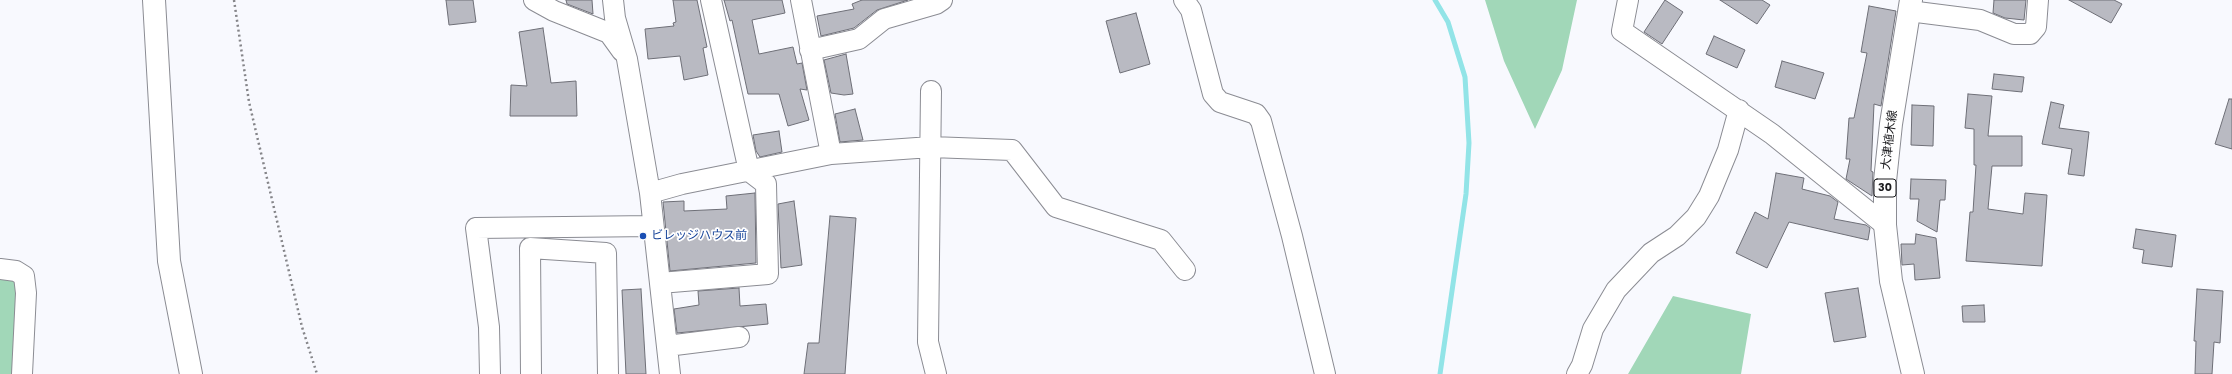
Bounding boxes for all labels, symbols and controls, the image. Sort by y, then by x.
street label: 大津植木線 [1879,109,1901,171]
road number: 30 [1874,179,1896,197]
place label: ビレッジハウス前 [651,229,747,243]
marker: ビレッジハウス前 [638,231,648,241]

